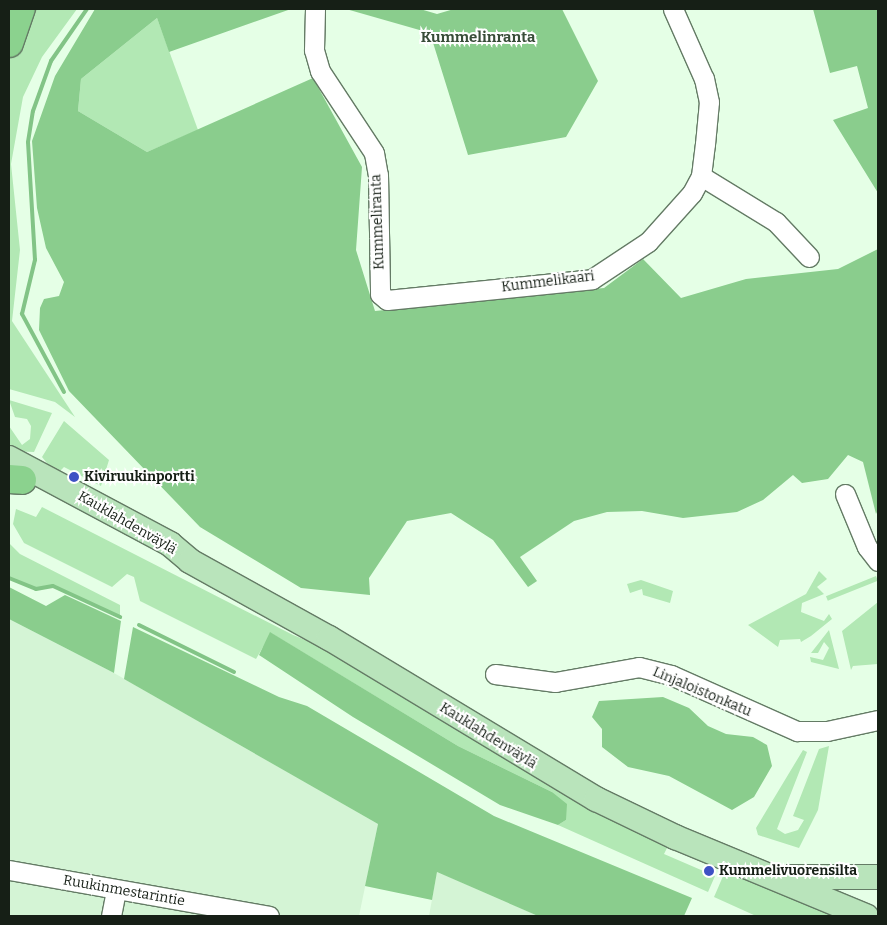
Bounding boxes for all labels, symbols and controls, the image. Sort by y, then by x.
district label: Kummelinranta [421,29,535,47]
street label: Kummeliranta [368,174,388,270]
street label: Kummelikaari [500,268,596,296]
place label: Kiviruukinportti [84,469,195,485]
marker: Kiviruukinportti [68,471,80,483]
street label: Kauklahdenväylä [75,488,179,558]
street label: Linjaloistonkatu [650,664,754,720]
street label: Kauklahdenväylä [436,699,540,773]
place label: Kummelivuorensilta [719,863,857,879]
marker: Kummelivuorensilta [703,865,715,877]
street label: Ruukinmestarintie [62,872,186,910]

